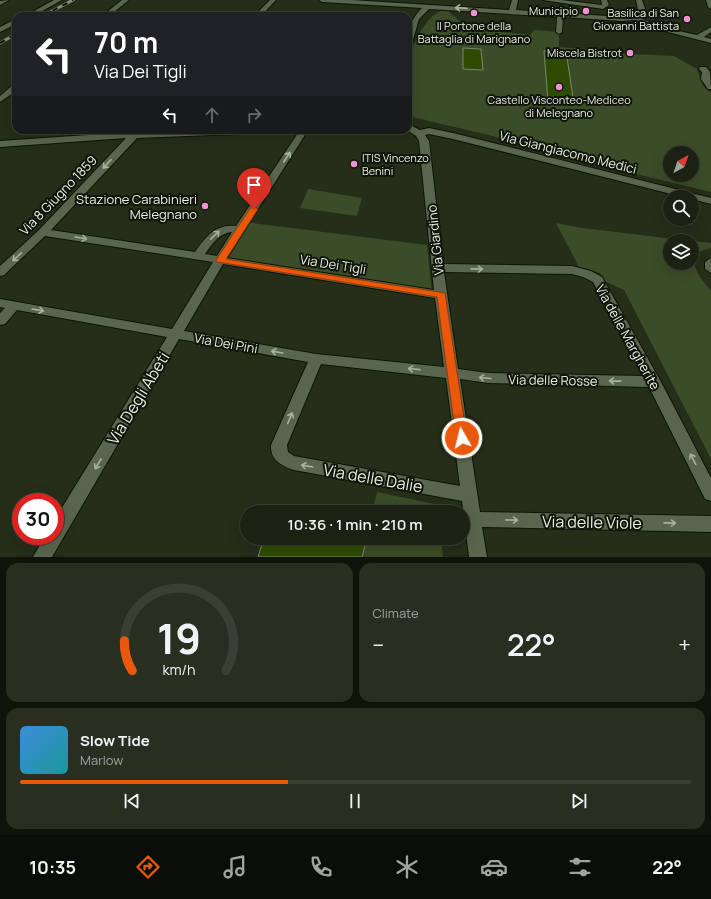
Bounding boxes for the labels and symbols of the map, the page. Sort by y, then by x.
place label: Municipio [529,3,578,18]
one-way arrow [455,4,468,11]
place label: Basilica di San Giovanni Battista [593,5,679,33]
marker: Municipio [581,6,591,16]
marker: Il Portone della Battaglia di Marignano [469,8,479,18]
marker: Basilica di San Giovanni Battista [682,14,692,24]
place label: Il Portone della Battaglia di Marignano [418,18,531,46]
place label: Miscela Bistrot [547,45,622,60]
marker: Miscela Bistrot [625,48,635,58]
marker: Castello Visconteo-Mediceo di Melegnano [554,82,564,92]
place label: Castello Visconteo-Mediceo di Melegnano [487,92,631,120]
street label: Via Giangiacomo Medici [498,126,638,178]
north arrow [663,146,699,182]
place label: ITIS Vincenzo Benini [362,150,429,178]
street label: Via 8 Giugno 1859 [15,151,101,239]
one-way arrow [283,151,291,163]
one-way arrow [102,159,112,169]
marker: ITIS Vincenzo Benini [349,159,359,169]
pin [237,168,271,209]
place label: Stazione Carabinieri Melegnano [76,190,197,223]
marker: Stazione Carabinieri Melegnano [200,201,210,211]
street label: Via Giardino [422,204,448,276]
one-way arrow [210,231,220,240]
one-way arrow [74,235,87,243]
street label: Via Dei Tigli [299,250,367,278]
one-way arrow [12,252,22,262]
one-way arrow [470,265,483,273]
street label: Via delle Margherite [592,281,665,393]
one-way arrow [31,307,44,315]
street label: Via Dei Pini [193,329,259,357]
street label: Via Degli Abeti [102,348,174,448]
one-way arrow [271,348,284,356]
one-way arrow [408,366,421,373]
street label: Via delle Rosse [508,370,598,390]
one-way arrow [479,374,492,382]
one-way arrow [609,377,622,385]
one-way arrow [287,413,295,425]
position arrow [441,417,483,459]
one-way arrow [689,453,697,465]
one-way arrow [94,458,102,469]
street label: Via delle Dalie [322,458,424,498]
one-way arrow [301,462,314,470]
speed limit sign: 30 [12,493,64,545]
street label: Via delle Viole [542,510,642,534]
one-way arrow [505,516,518,524]
one-way arrow [663,519,676,527]

